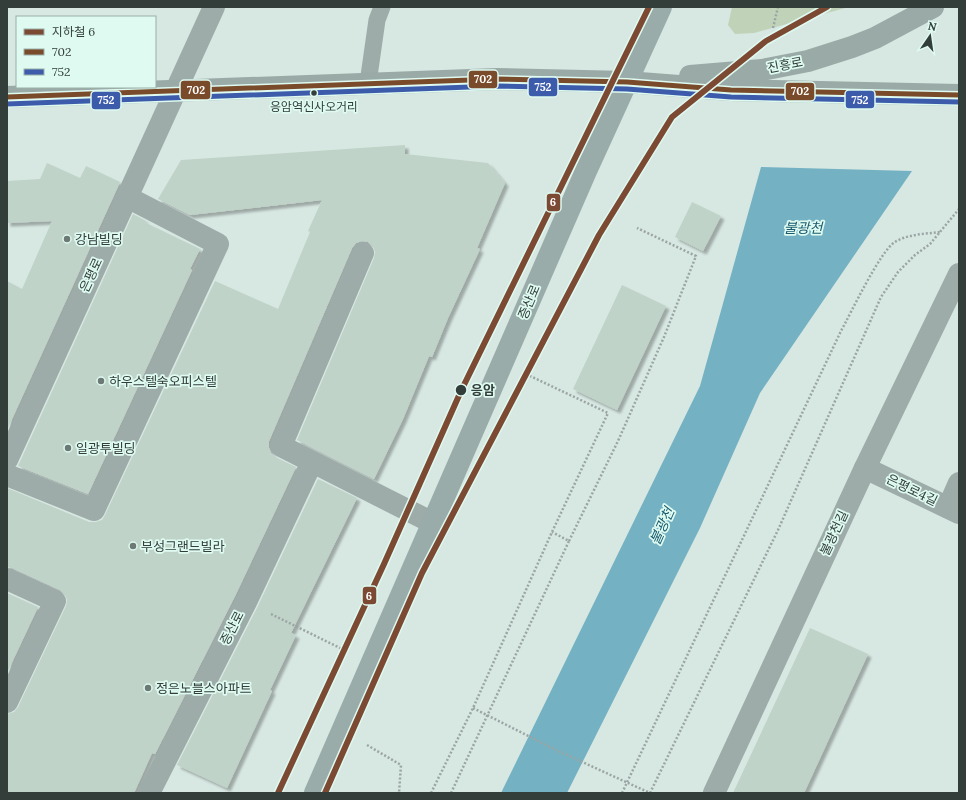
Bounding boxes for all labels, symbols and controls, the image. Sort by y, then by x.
legend [16,16,156,88]
north arrow [910,16,950,56]
text: N [927,18,938,34]
text: 지하철 6 [52,24,95,39]
text: 702 [52,44,71,59]
street label: 진흥로 [766,53,804,77]
text: 752 [52,64,71,79]
line badge: 702 [468,70,498,89]
text: 702 [474,72,492,86]
line badge: 752 [528,77,558,97]
line badge: 702 [180,80,211,100]
text: 752 [535,80,552,94]
line badge: 702 [785,82,815,101]
text: 702 [187,83,205,97]
text: 702 [791,84,809,98]
marker: 응암역신사오거리 [309,88,319,98]
line badge: 752 [845,90,875,109]
line badge: 752 [91,91,121,110]
text: 752 [98,93,115,107]
text: 752 [852,93,869,107]
place label: 응암역신사오거리 [270,99,358,114]
line badge: 6 [546,193,561,212]
text: 6 [550,195,556,209]
water label: 불광천 [784,219,823,237]
place label: 강남빌딩 [75,231,123,248]
marker: 강남빌딩 [62,234,72,244]
street label: 은평로 [76,255,106,295]
street label: 증산로 [514,282,544,322]
place label: 하우스텔숙오피스텔 [109,373,217,390]
marker: 하우스텔숙오피스텔 [96,376,106,386]
place label: 응암 [471,382,495,399]
marker: 응암 [454,383,468,397]
place label: 일광투빌딩 [76,440,136,457]
marker: 일광투빌딩 [63,443,73,453]
street label: 은평로4길 [884,470,940,510]
water label: 불광천 [646,504,679,547]
street label: 불광천길 [816,508,852,558]
place label: 부성그랜드빌라 [141,538,225,555]
marker: 부성그랜드빌라 [128,541,138,551]
line badge: 6 [362,586,377,605]
text: 6 [366,589,372,603]
street label: 증산로 [216,608,248,648]
place label: 정은노블스아파트 [156,680,252,697]
marker: 정은노블스아파트 [143,683,153,693]

